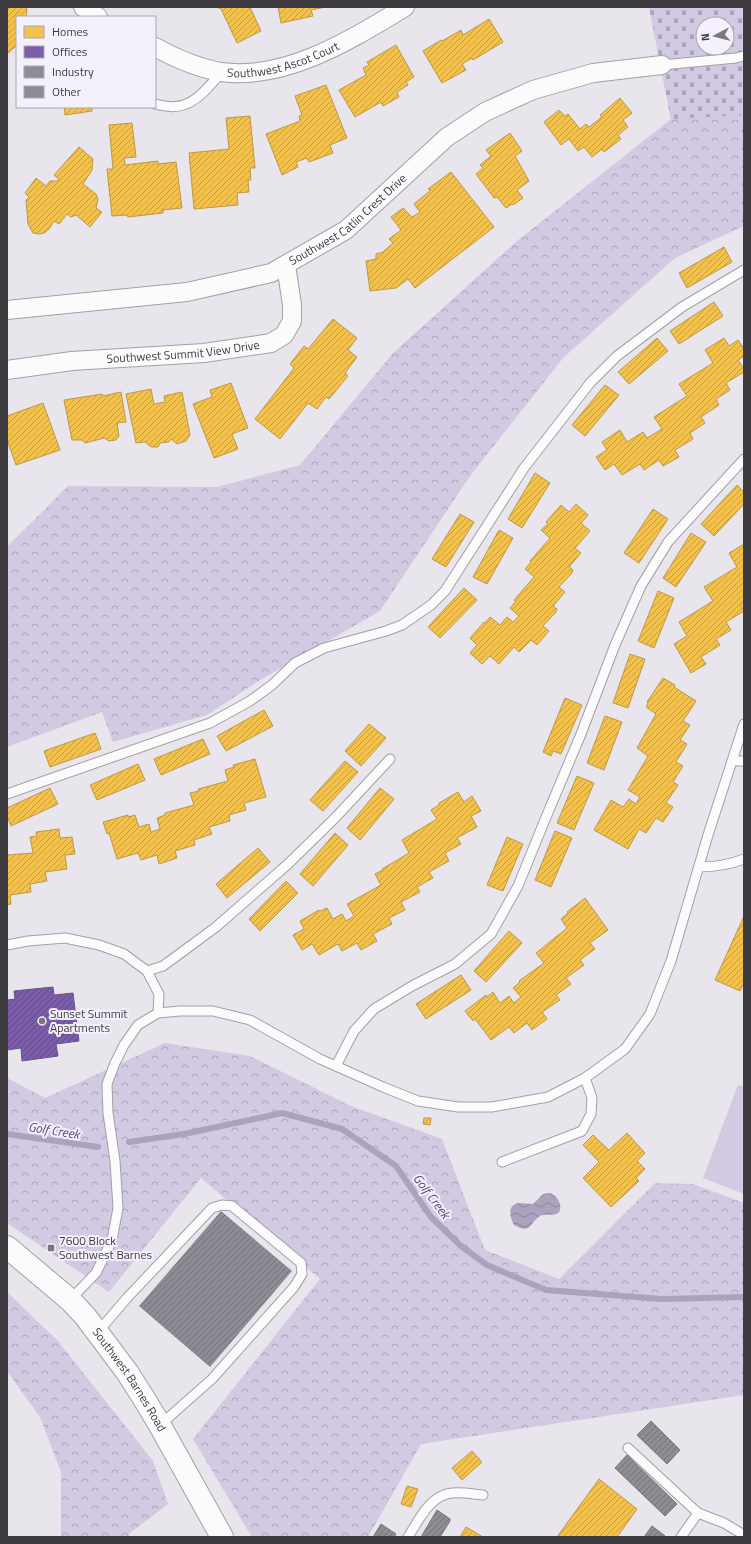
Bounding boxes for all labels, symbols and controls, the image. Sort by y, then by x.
legend [16,16,156,108]
north arrow [695,16,735,56]
text: Homes [52,22,88,41]
text: N [697,32,713,42]
street label: Southwest Ascot Court [226,36,343,82]
text: Offices [52,42,88,61]
text: Industry [52,62,94,81]
text: Other [52,82,81,101]
street label: Southwest Catlin Crest Drive [285,169,411,270]
street label: Southwest Summit View Drive [106,335,261,368]
place label: Sunset Summit Apartments [50,1004,128,1037]
marker: Sunset Summit Apartments [37,1016,47,1026]
water label: Golf Creek [27,1116,83,1144]
water label: Golf Creek [408,1169,457,1224]
place label: 7600 Block Southwest Barnes [59,1231,152,1264]
marker: 7600 Block Southwest Barnes [46,1243,56,1253]
street label: Southwest Barnes Road [88,1323,172,1435]

